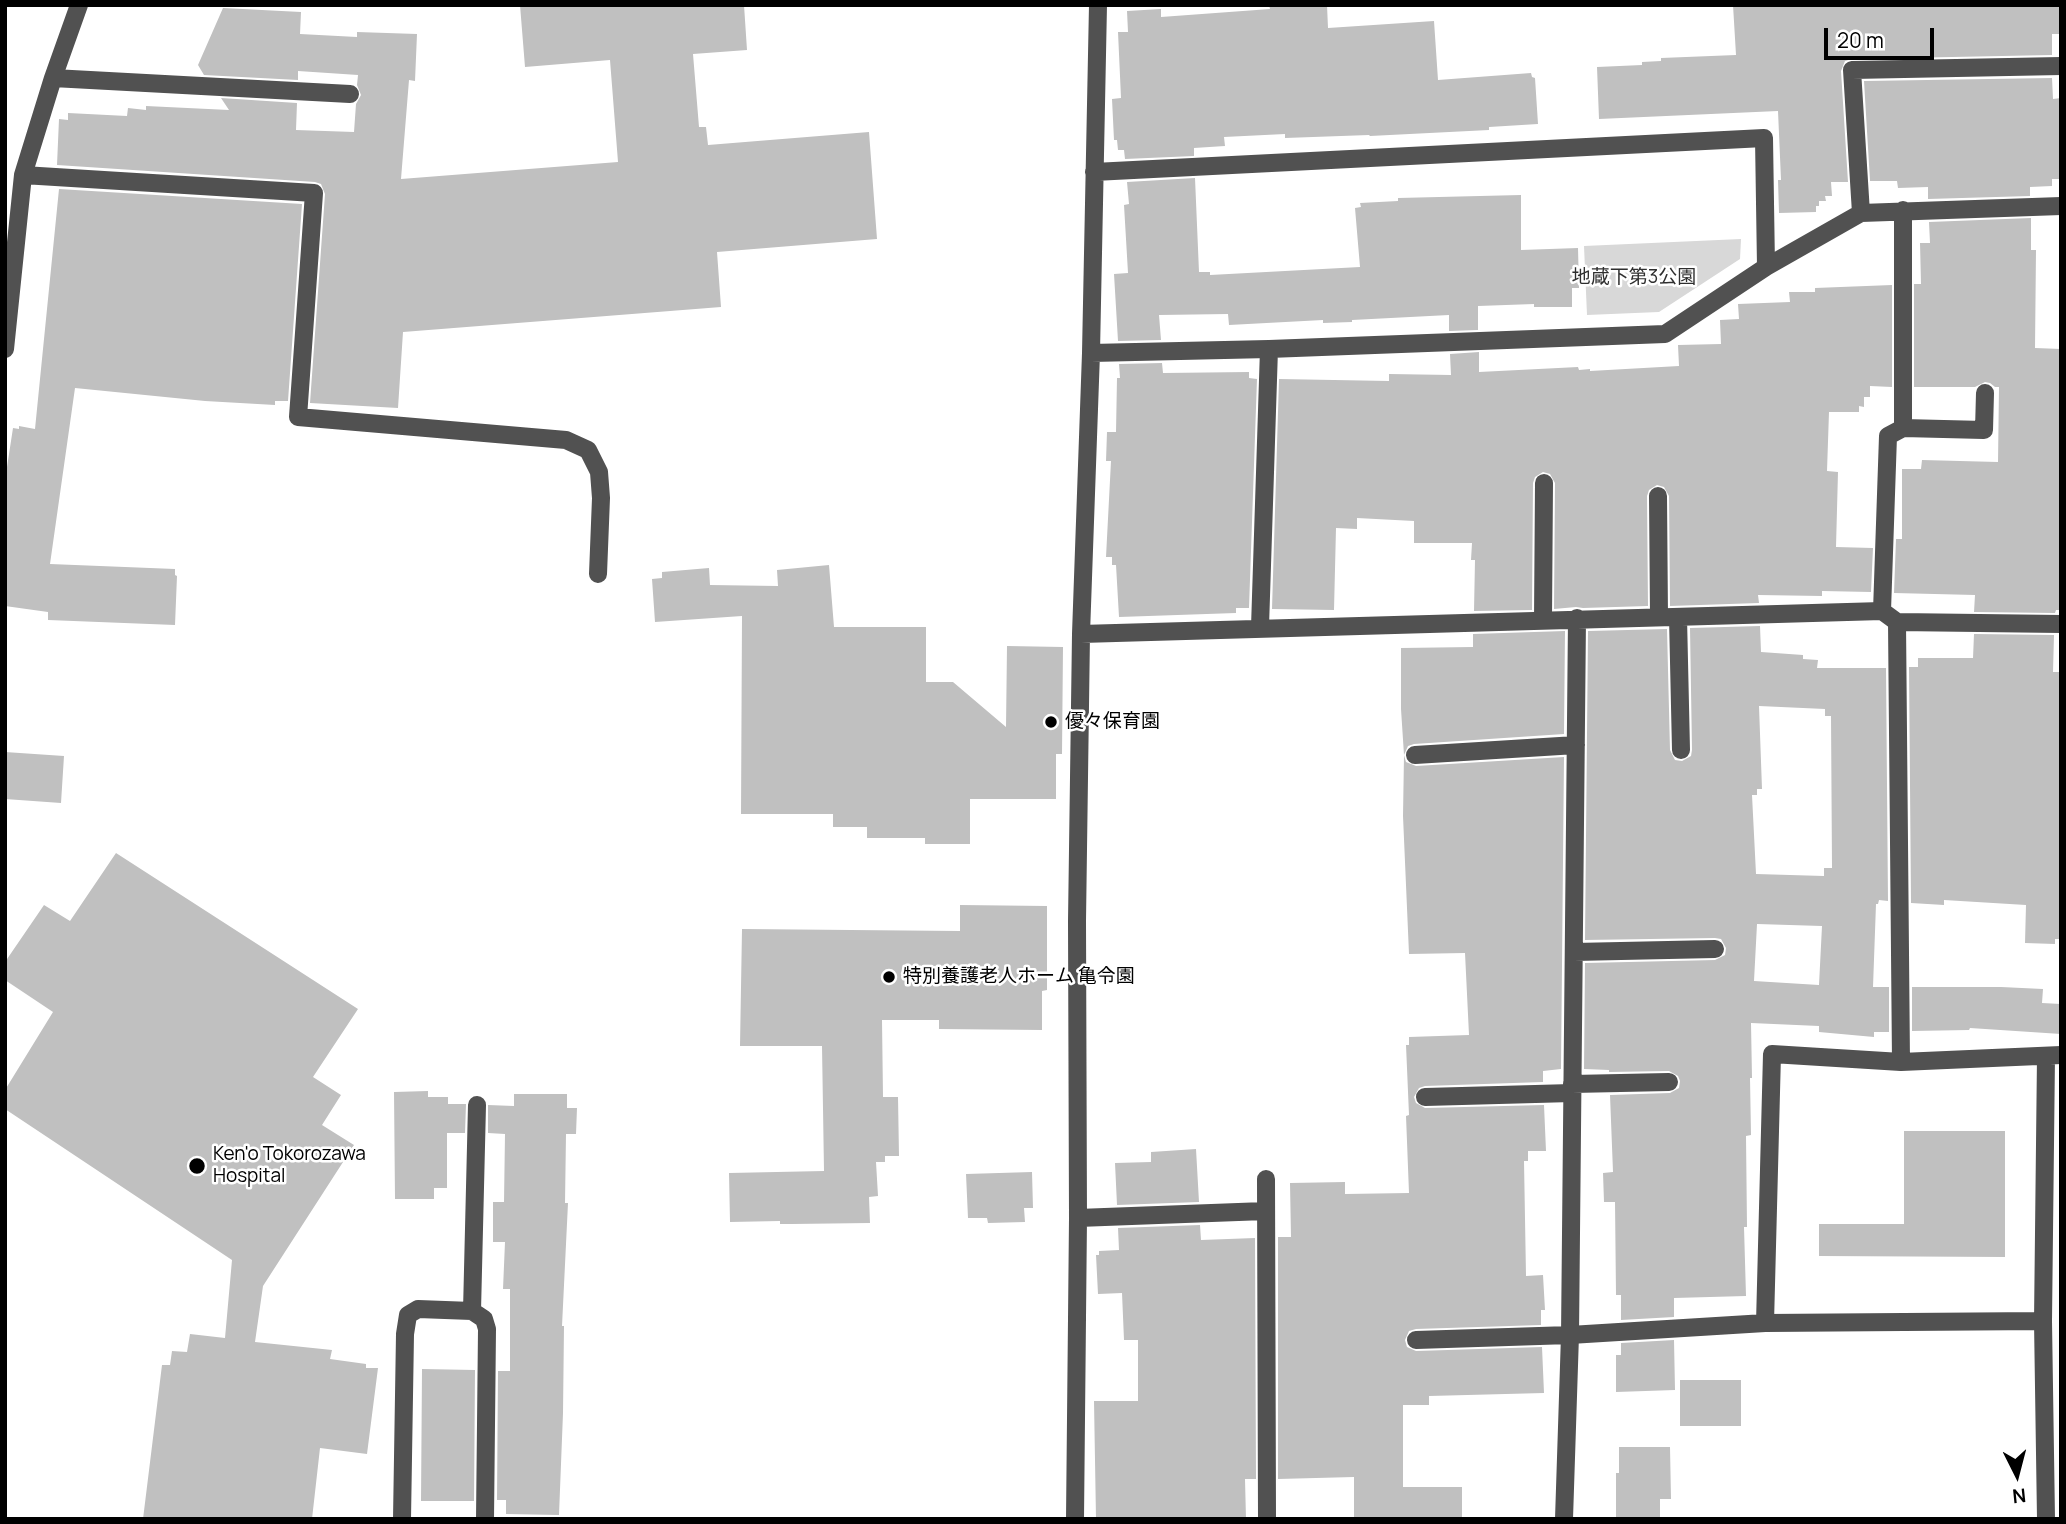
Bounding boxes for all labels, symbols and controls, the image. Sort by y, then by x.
scale bar [1828,14,1938,58]
text: 20 m [1837,26,1884,54]
park label: 地蔵下第3公園 [1572,267,1696,289]
place label: 優々保育園 [1065,711,1160,733]
marker: 優々保育園 [1043,714,1059,730]
place label: 特別養護老人ホーム 亀令園 [903,966,1135,988]
marker: 特別養護老人ホーム 亀令園 [881,969,897,985]
place label: Ken'o Tokorozawa Hospital [213,1144,366,1188]
marker: Ken'o Tokorozawa Hospital [187,1156,207,1176]
north arrow [1982,1440,2052,1510]
text: N [2011,1482,2027,1510]

